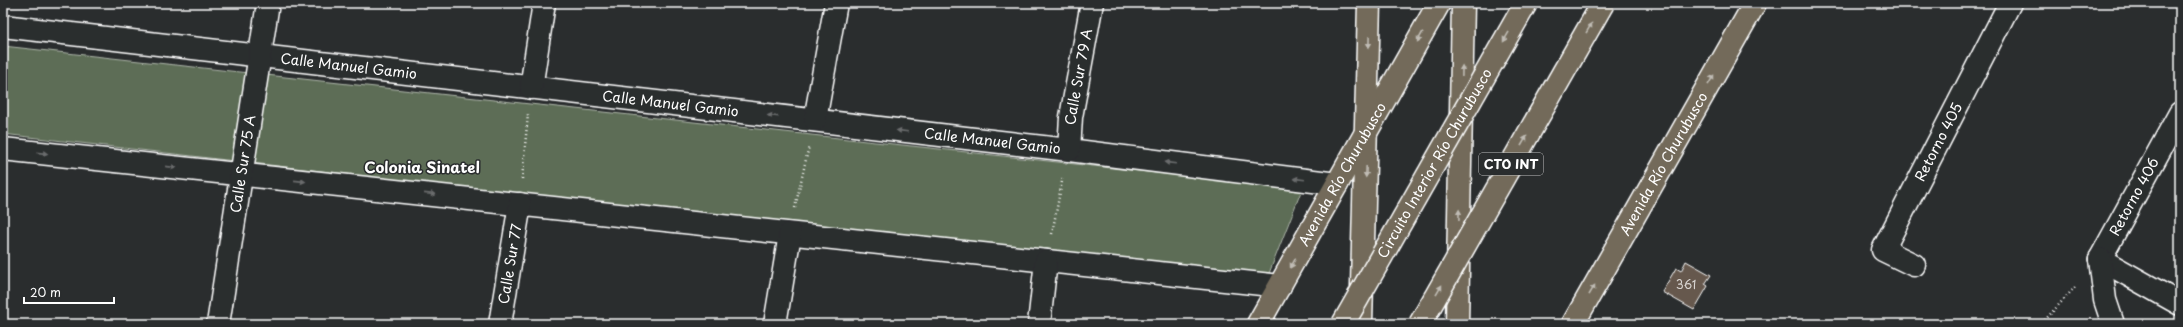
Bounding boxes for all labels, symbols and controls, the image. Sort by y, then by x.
one-way arrow [1585,22,1592,34]
street label: Calle Sur 79 A [1060,26,1097,125]
one-way arrow [1416,31,1423,43]
one-way arrow [1503,31,1510,43]
one-way arrow [1365,36,1372,48]
street label: Calle Manuel Gamio [279,47,418,84]
street label: Circuito Interior Río Churubusco [1372,64,1497,262]
one-way arrow [1458,65,1465,77]
one-way arrow [1708,74,1715,85]
street label: Calle Manuel Gamio [601,85,740,122]
street label: Avenida Río Churubusco [1614,88,1712,239]
street label: Avenida Río Churubusco [1293,98,1391,250]
street label: Retorno 405 [1909,99,1967,185]
one-way arrow [767,112,779,119]
street label: Calle Sur 75 A [224,113,260,214]
street label: Calle Manuel Gamio [923,122,1062,159]
one-way arrow [896,128,908,134]
one-way arrow [1521,135,1528,147]
one-way arrow [36,150,48,156]
road number: CTO INT [1479,153,1543,175]
street label: Retorno 406 [2104,153,2164,240]
district label: Colonia Sinatel [364,155,480,178]
one-way arrow [1164,160,1176,166]
one-way arrow [165,163,177,170]
one-way arrow [1362,166,1369,178]
one-way arrow [1293,176,1305,182]
one-way arrow [294,177,306,184]
one-way arrow [424,191,436,198]
one-way arrow [1456,208,1462,221]
street label: Calle Sur 77 [493,222,527,305]
one-way arrow [1290,257,1296,269]
house number: 361 [1676,275,1696,293]
scale bar [24,279,114,305]
text: 20 m [30,283,61,301]
one-way arrow [1436,284,1443,296]
one-way arrow [1589,284,1596,296]

